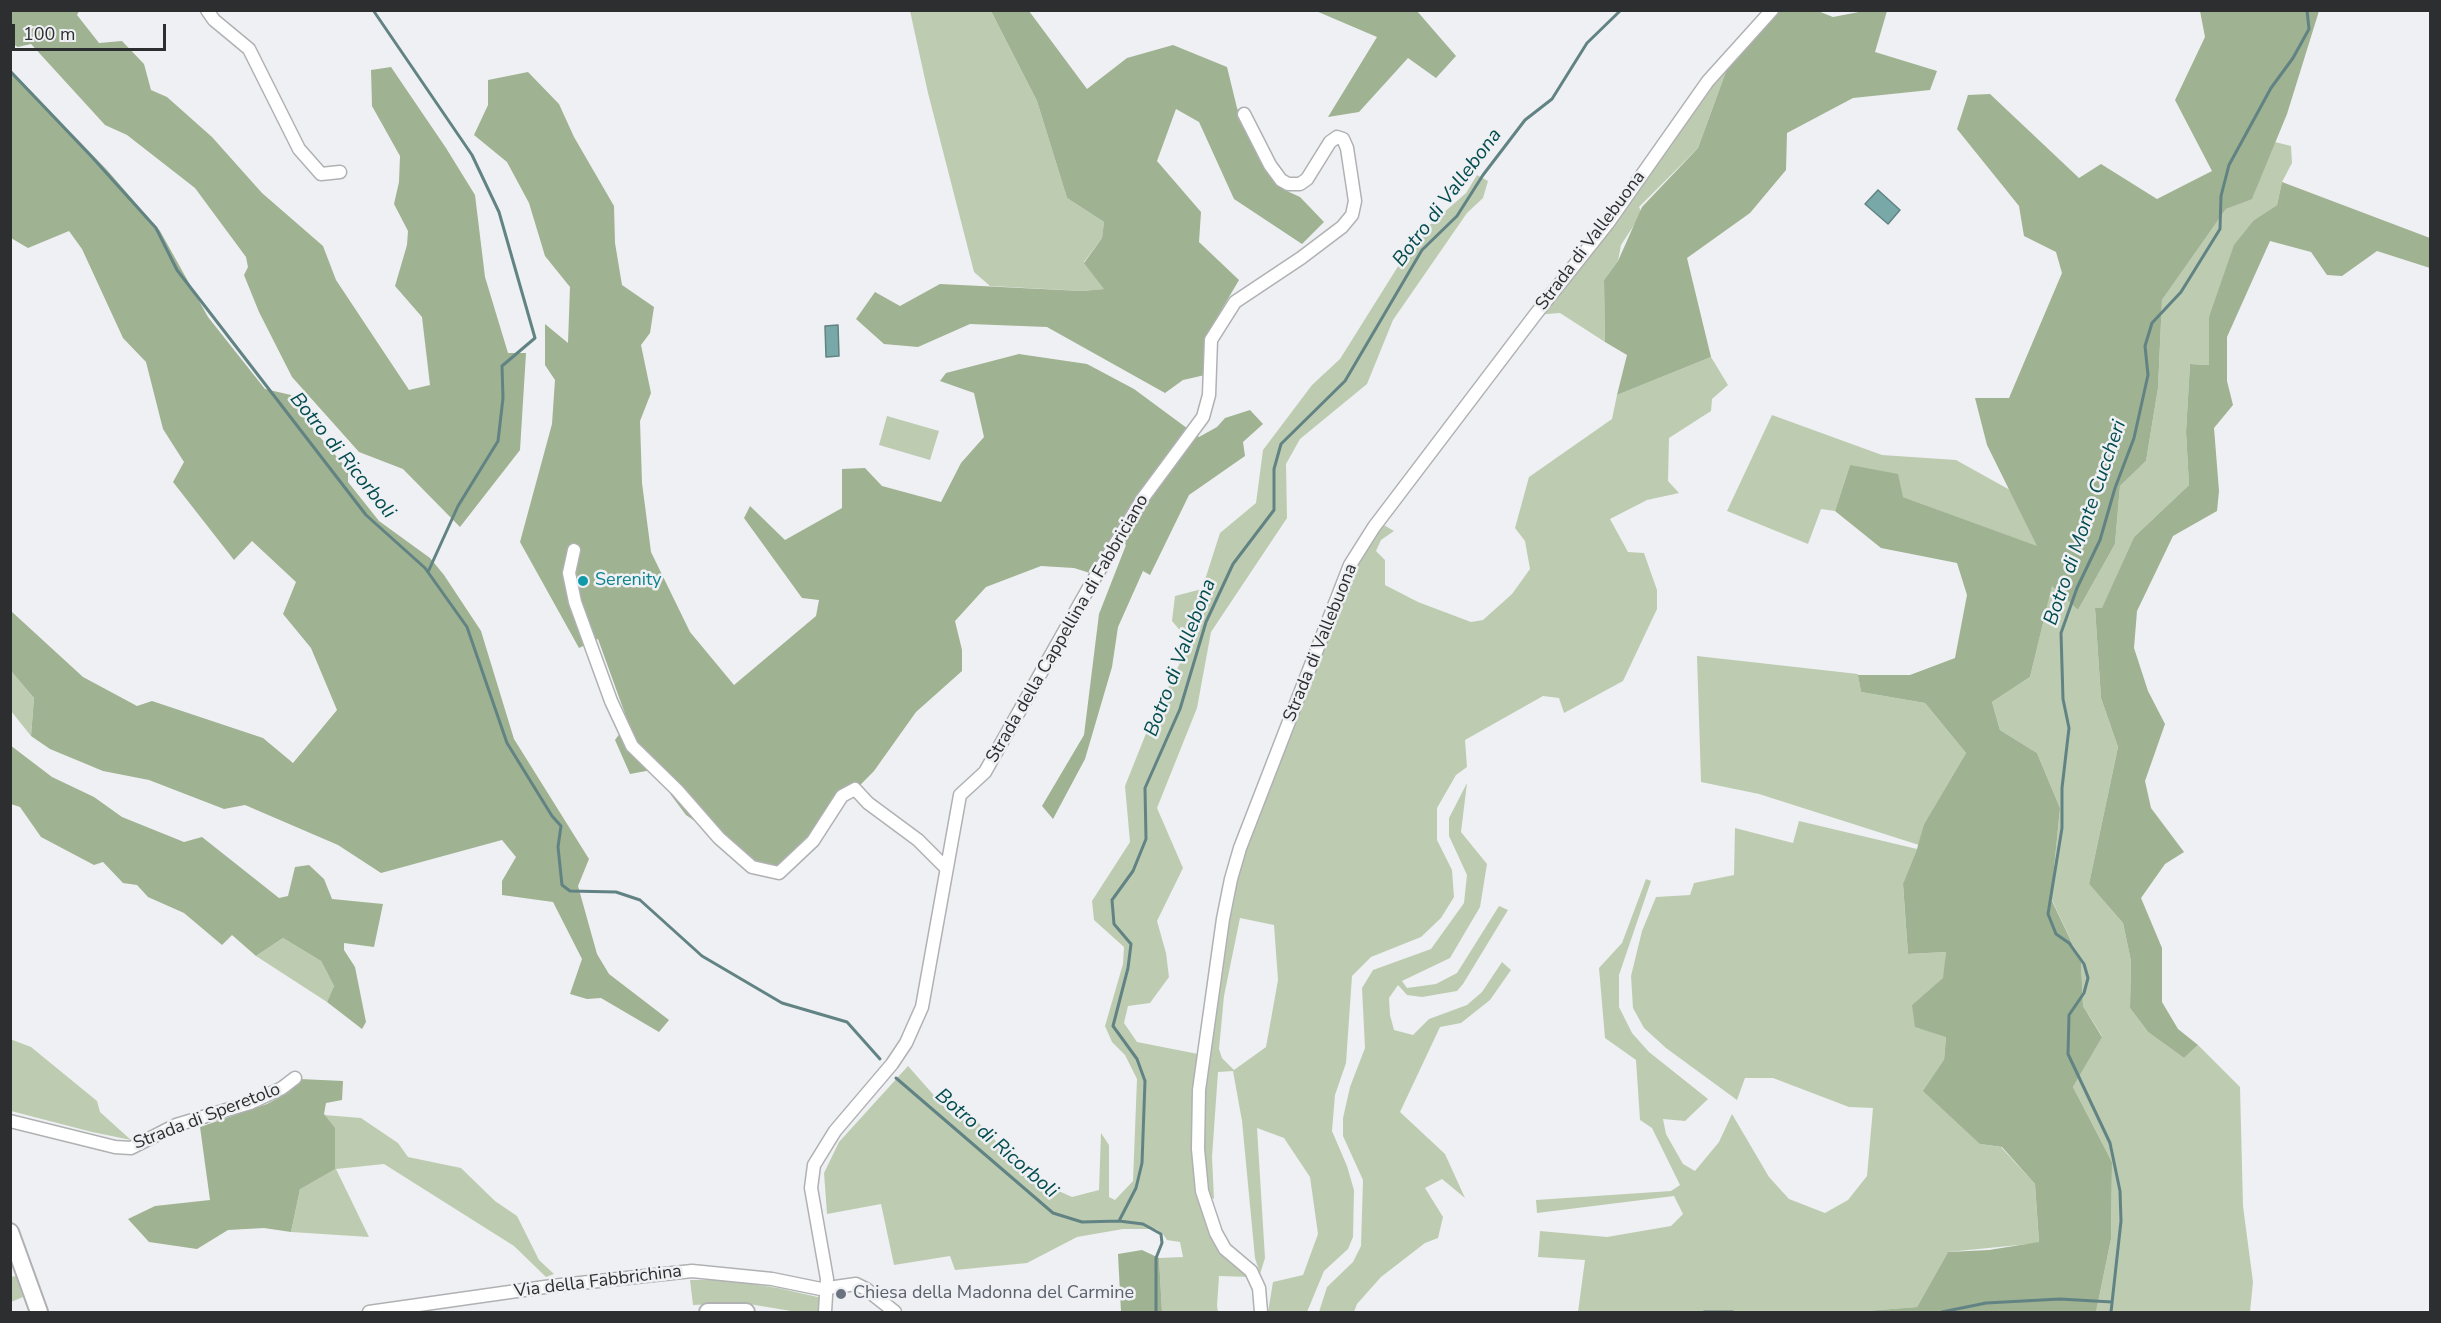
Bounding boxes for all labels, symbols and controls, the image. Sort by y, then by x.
scale bar [15,12,170,50]
text: 100 m [23,22,75,46]
water label: Botro di Vallebona [1388,124,1508,272]
street label: Strada di Vallebuona [1532,167,1650,315]
water label: Botro di Ricorboli [284,388,400,524]
water label: Botro di Monte Cuccheri [2040,417,2132,629]
street label: Strada della Cappellina di Fabbriciano [982,491,1154,767]
street label: Strada di Vallebuona [1279,561,1363,725]
place label: Serenity [595,570,662,592]
marker: Serenity [576,574,590,588]
water label: Botro di Vallebona [1140,576,1222,740]
street label: Strada di Speretolo [130,1079,284,1155]
water label: Botro di Ricorboli [930,1084,1062,1204]
street label: Via della Fabbrichina [513,1261,683,1303]
place label: Chiesa della Madonna del Carmine [853,1283,1134,1305]
marker: Chiesa della Madonna del Carmine [834,1287,848,1301]

